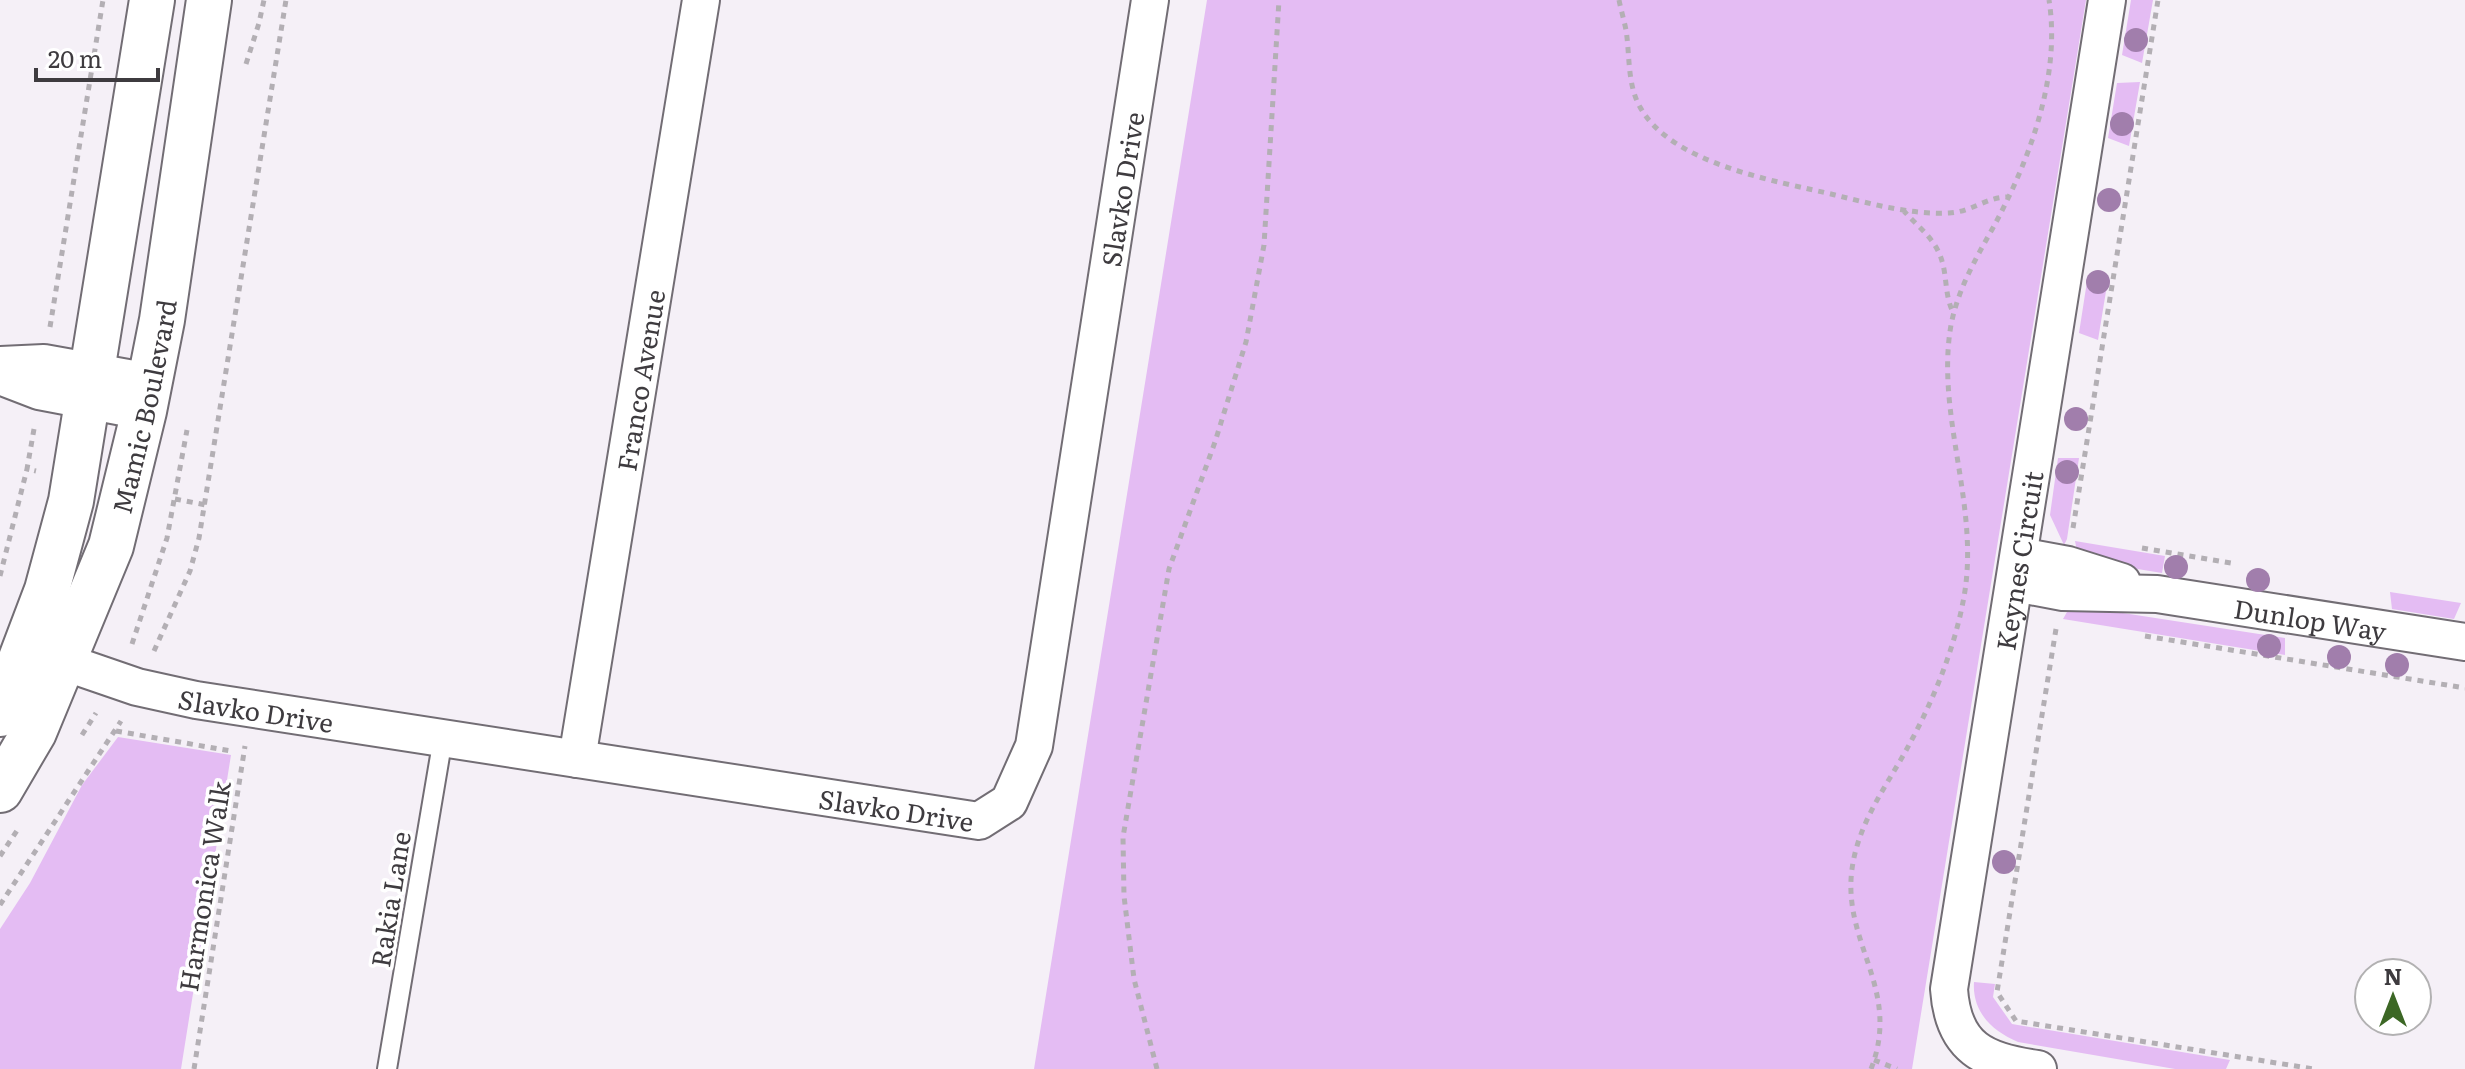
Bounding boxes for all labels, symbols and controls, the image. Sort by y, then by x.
scale bar [36,32,158,82]
text: 20 m [48,40,102,75]
street label: Slavko Drive [1089,109,1152,269]
street label: Franco Avenue [605,286,673,474]
street label: Mamic Boulevard [100,296,184,517]
street label: Keynes Circuit [1984,468,2051,653]
street label: Dunlop Way [2231,587,2389,649]
street label: Slavko Drive [175,677,336,741]
street label: Harmonica Walk [167,777,239,994]
street label: Slavko Drive [816,777,977,839]
street label: Rakia Lane [359,828,419,970]
north arrow [2353,957,2433,1037]
text: N [2384,959,2402,992]

